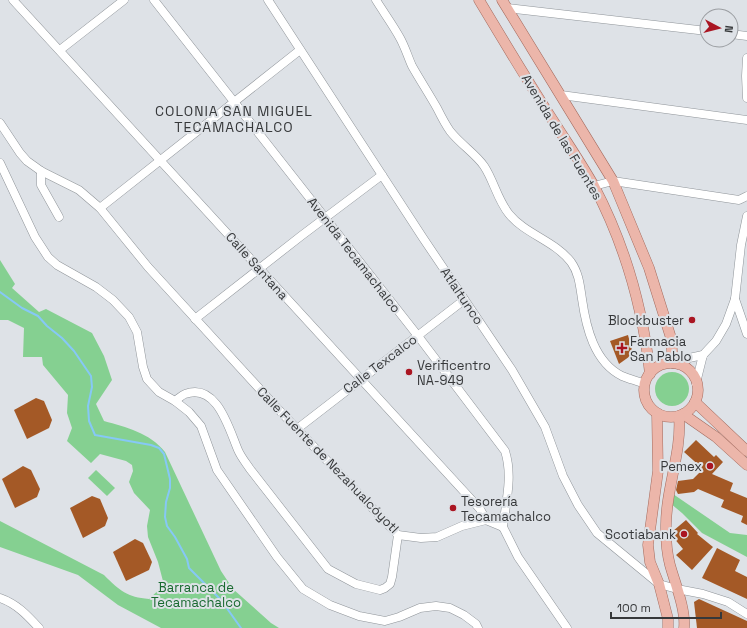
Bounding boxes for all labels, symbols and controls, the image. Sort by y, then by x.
north arrow [699,8,739,48]
text: N [722,25,736,34]
street label: Avenida de las Fuentes [518,71,606,203]
district label: COLONIA SAN MIGUEL TECAMACHALCO [155,102,313,136]
street label: Avenida Tecamachalco [303,194,405,316]
street label: Calle Santana [222,229,292,304]
street label: Atlaltunco [437,264,487,328]
place label: Blockbuster [608,312,684,329]
marker: Blockbuster [687,315,697,325]
street label: Calle Texcalco [340,331,420,397]
place label: Farmacia San Pablo [630,333,692,365]
marker: Farmacia San Pablo [617,343,627,353]
place label: Verificentro NA-949 [417,357,491,389]
marker: Verificentro NA-949 [404,367,414,377]
street label: Calle Fuente de Nezahualcóyotl [253,383,403,537]
place label: Pemex [661,458,702,475]
marker: Pemex [705,461,715,471]
place label: Tesorería Tecamachalco [461,493,551,525]
marker: Tesorería Tecamachalco [448,503,458,513]
place label: Scotiabank [605,526,676,543]
marker: Scotiabank [679,529,689,539]
park label: Barranca de Tecamachalco [151,579,241,611]
scale bar [611,594,721,620]
text: 100 m [617,600,651,616]

